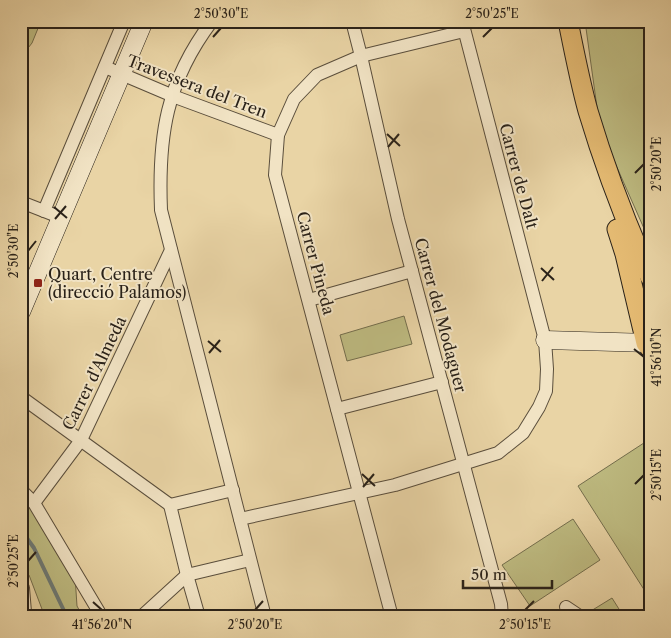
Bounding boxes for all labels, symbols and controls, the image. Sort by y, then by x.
text: 2°50'30"E [194,6,248,21]
text: 2°50'25"E [465,6,519,21]
street label: Travessera del Tren [124,50,270,122]
street label: Carrer de Dalt [495,121,543,231]
text: 2°50'20"E [649,137,664,191]
street label: Carrer Pineda [293,209,340,317]
text: 2°50'30"E [6,224,21,278]
street label: Carrer del Modaguer [411,236,471,395]
place label: Quart, Centre (direcció Palamos) [48,264,187,302]
marker: Quart, Centre (direcció Palamos) [32,277,44,289]
street label: Carrer d'Almeda [58,312,131,433]
text: 41°56'10"N [649,328,664,386]
text: 2°50'15"E [649,449,664,501]
text: 2°50'25"E [6,534,21,588]
scale bar [463,558,552,590]
text: 50 m [471,565,507,584]
text: 41°56'20"N [72,617,132,632]
text: 2°50'20"E [228,617,282,632]
text: 2°50'15"E [499,617,551,632]

